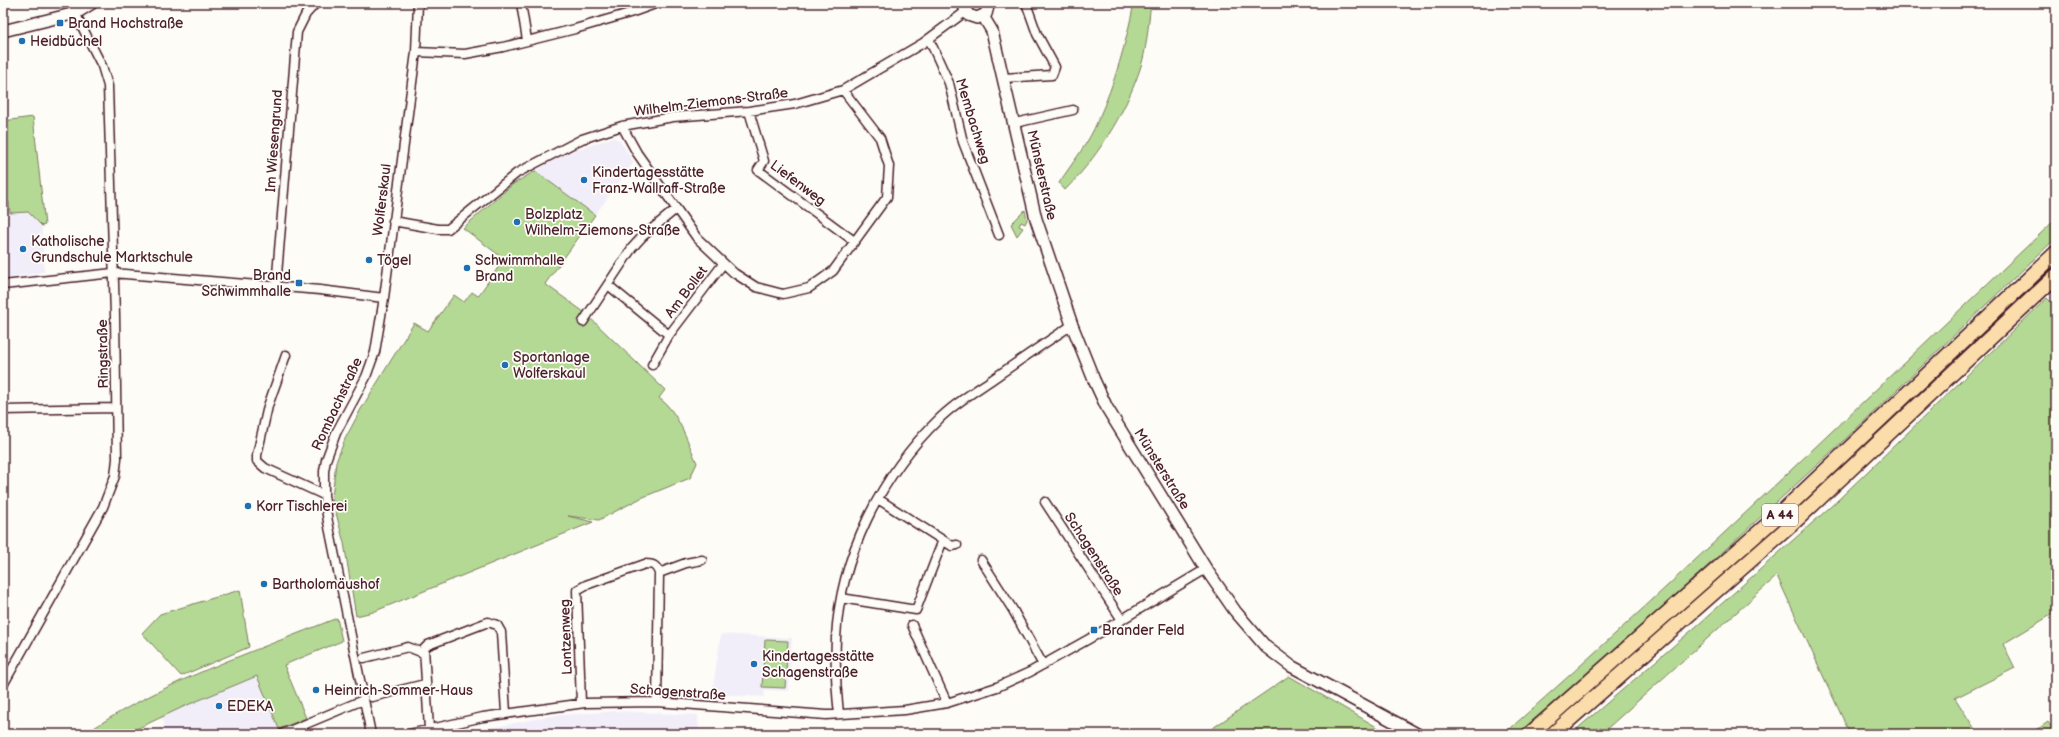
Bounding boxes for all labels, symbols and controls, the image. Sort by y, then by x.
place label: Brand Hochstraße [68,15,183,32]
marker: Brand Hochstraße [55,18,65,28]
place label: Heidbüchel [30,33,102,50]
marker: Heidbüchel [17,36,27,46]
street label: Membachweg [952,76,994,166]
street label: Wilhelm-Ziemons-Straße [633,84,789,120]
street label: Im Wiesengrund [262,89,286,193]
street label: Münsterstraße [1023,128,1061,222]
street label: Liefenweg [767,157,829,209]
street label: Wolferskaul [369,163,395,237]
place label: Kindertagesstätte Franz-Wallraff-Straße [592,164,725,197]
marker: Kindertagesstätte Franz-Wallraff-Straße [579,175,589,185]
place label: Bolzplatz Wilhelm-Ziemons-Straße [525,206,680,239]
marker: Bolzplatz Wilhelm-Ziemons-Straße [512,217,522,227]
place label: Katholische Grundschule Marktschule [31,233,193,266]
marker: Katholische Grundschule Marktschule [18,244,28,254]
place label: Tögel [377,252,411,269]
place label: Schwimmhalle Brand [475,252,565,285]
marker: Tögel [364,255,374,265]
street label: Am Bollet [661,262,711,321]
marker: Schwimmhalle Brand [462,263,472,273]
place label: Brand Schwimmhalle [202,267,291,300]
marker: Brand Schwimmhalle [294,278,304,288]
street label: Ringstraße [94,319,112,389]
place label: Sportanlage Wolferskaul [513,349,590,382]
street label: Rombachstraße [308,355,366,453]
marker: Sportanlage Wolferskaul [500,360,510,370]
street label: Münsterstraße [1130,425,1194,513]
place label: Korr Tischlerei [256,498,347,515]
marker: Korr Tischlerei [243,501,253,511]
road number: A 44 [1762,504,1798,526]
street label: Schagenstraße [1061,509,1127,599]
place label: Bartholomäushof [272,576,381,593]
marker: Bartholomäushof [259,579,269,589]
street label: Lontzenweg [556,599,576,675]
place label: Brander Feld [1102,622,1185,639]
marker: Brander Feld [1089,625,1099,635]
place label: Kindertagesstätte Schagenstraße [762,648,874,681]
marker: Kindertagesstätte Schagenstraße [749,659,759,669]
street label: Schagenstraße [630,680,726,704]
place label: Heinrich-Sommer-Haus [324,682,473,699]
marker: Heinrich-Sommer-Haus [311,685,321,695]
place label: EDEKA [227,698,274,715]
marker: EDEKA [214,701,224,711]

